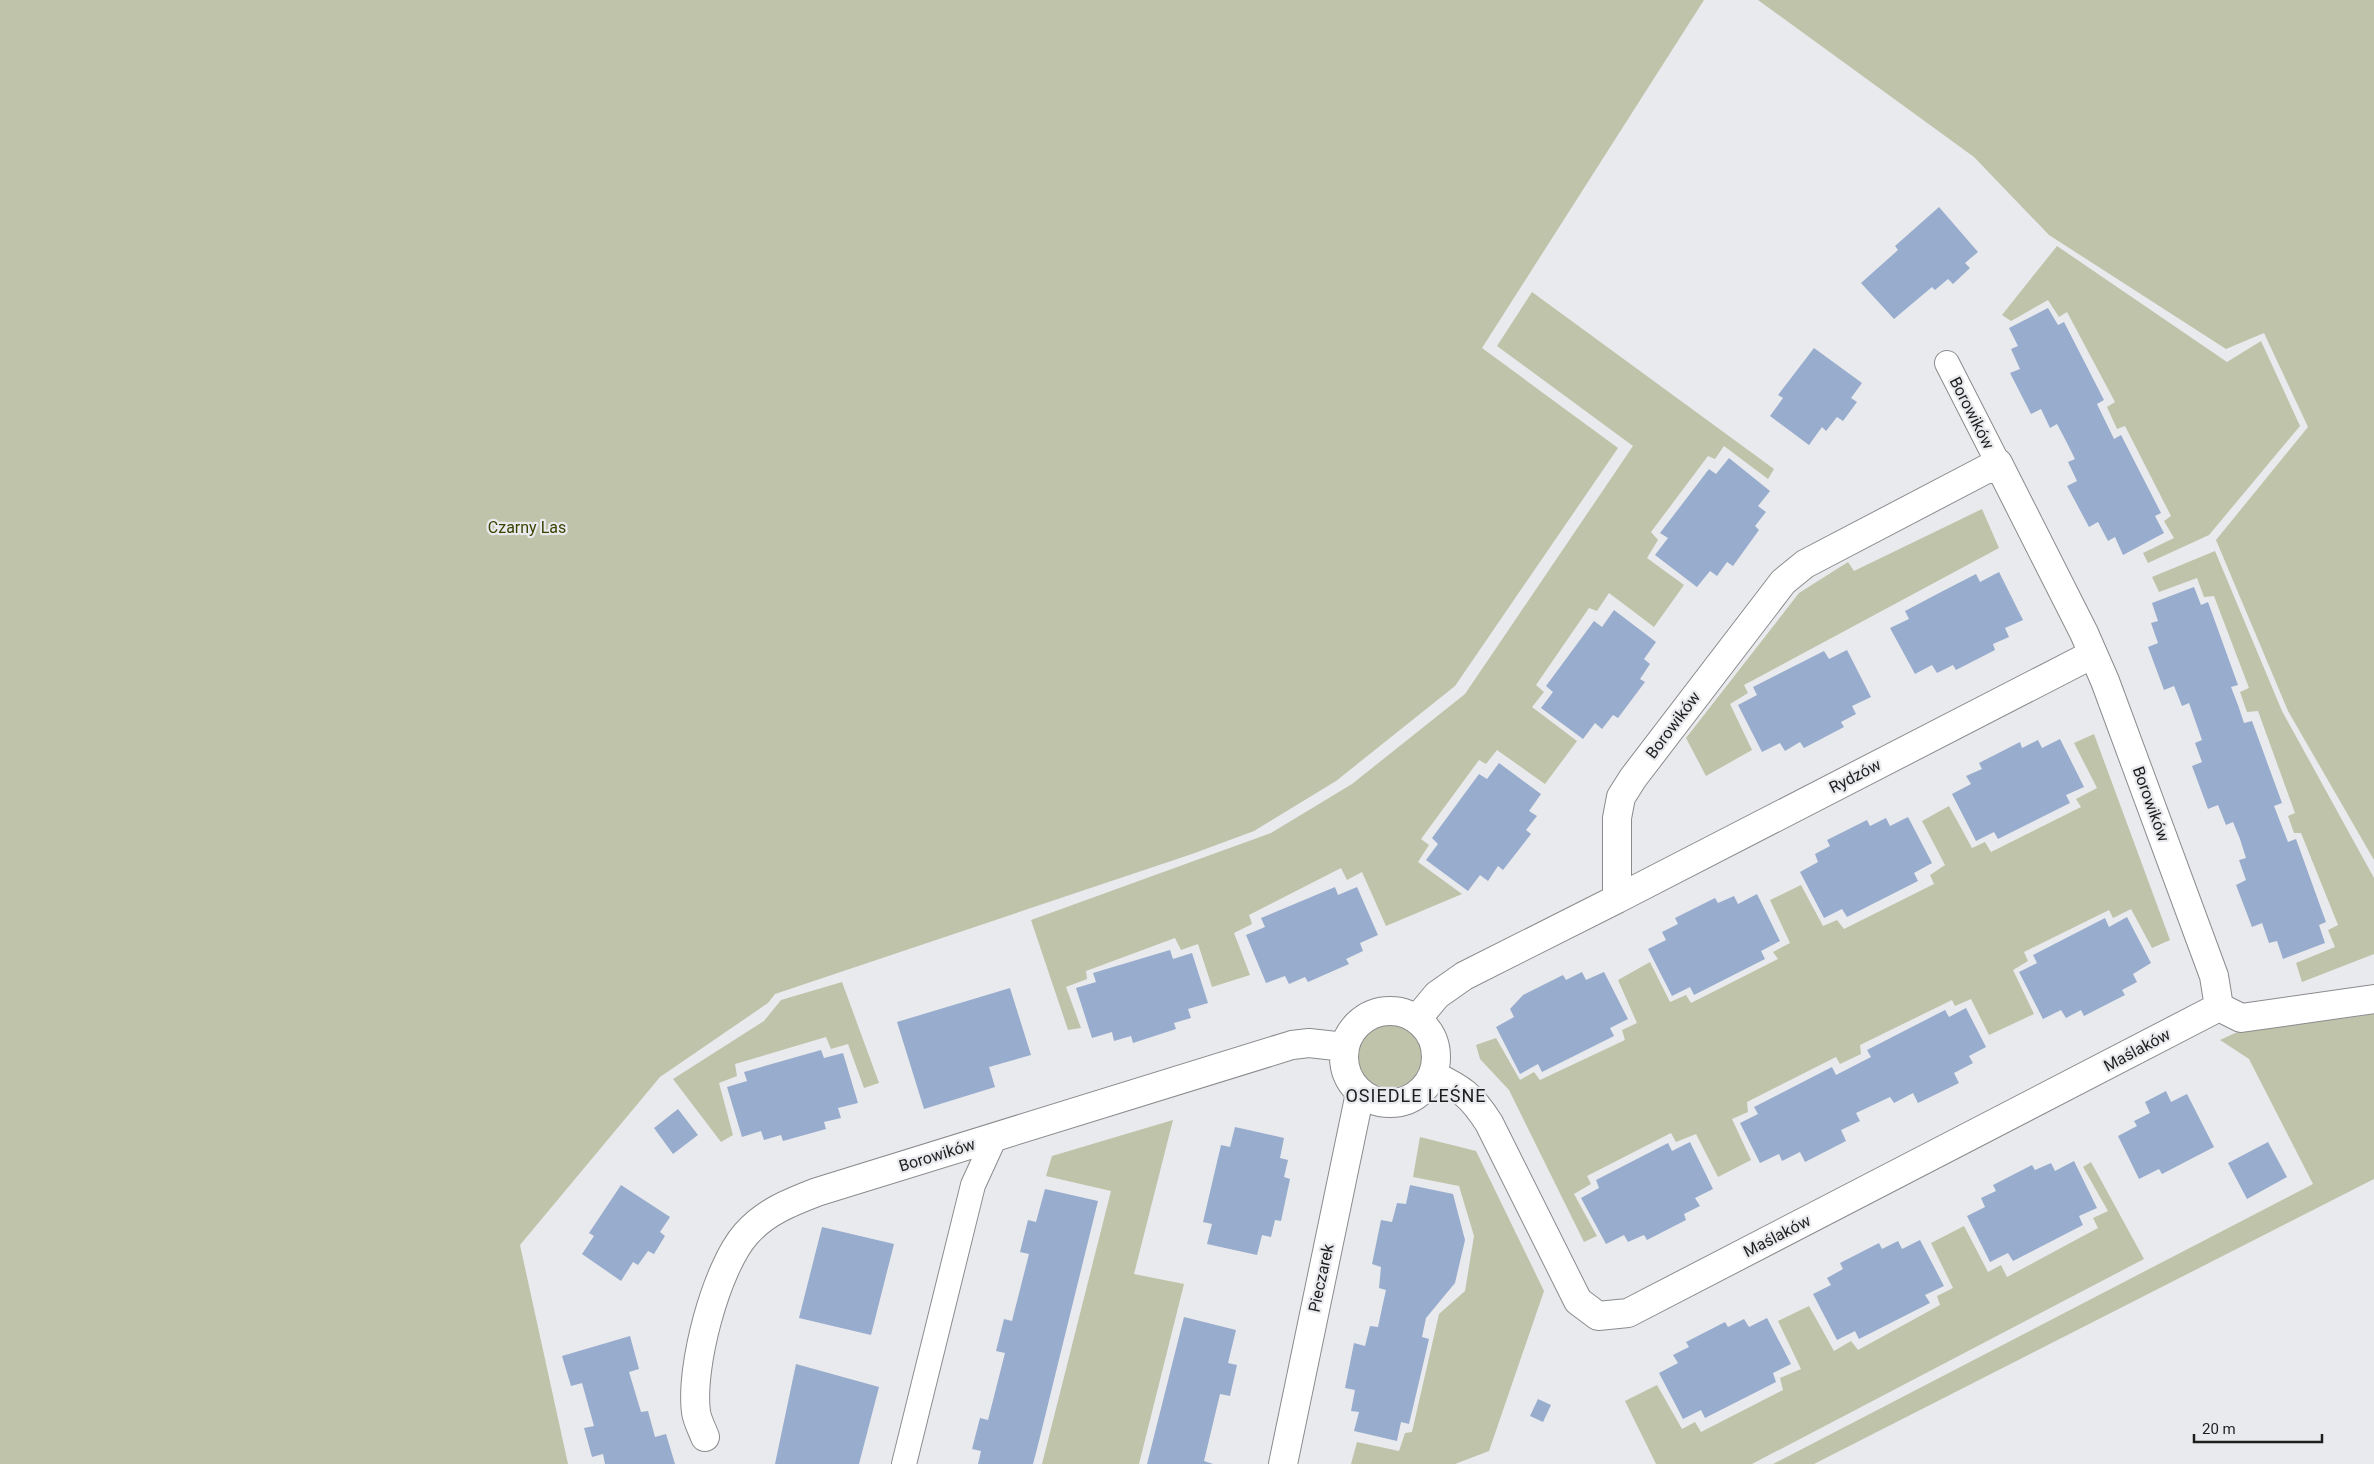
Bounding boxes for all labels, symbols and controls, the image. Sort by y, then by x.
street label: Borowików [1946,374,1998,452]
park label: Czarny Las [488,518,566,537]
street label: Borowików [1642,688,1704,762]
street label: Rydzów [1826,755,1884,797]
street label: Borowików [2129,764,2173,844]
street label: Maślaków [2100,1025,2174,1075]
district label: OSIEDLE LEŚNE [1345,1085,1487,1106]
street label: Borowików [897,1134,977,1176]
street label: Maślaków [1740,1211,1814,1261]
street label: Pieczarek [1304,1241,1338,1314]
scale bar [2194,1412,2322,1444]
text: 20 m [2202,1420,2236,1438]

